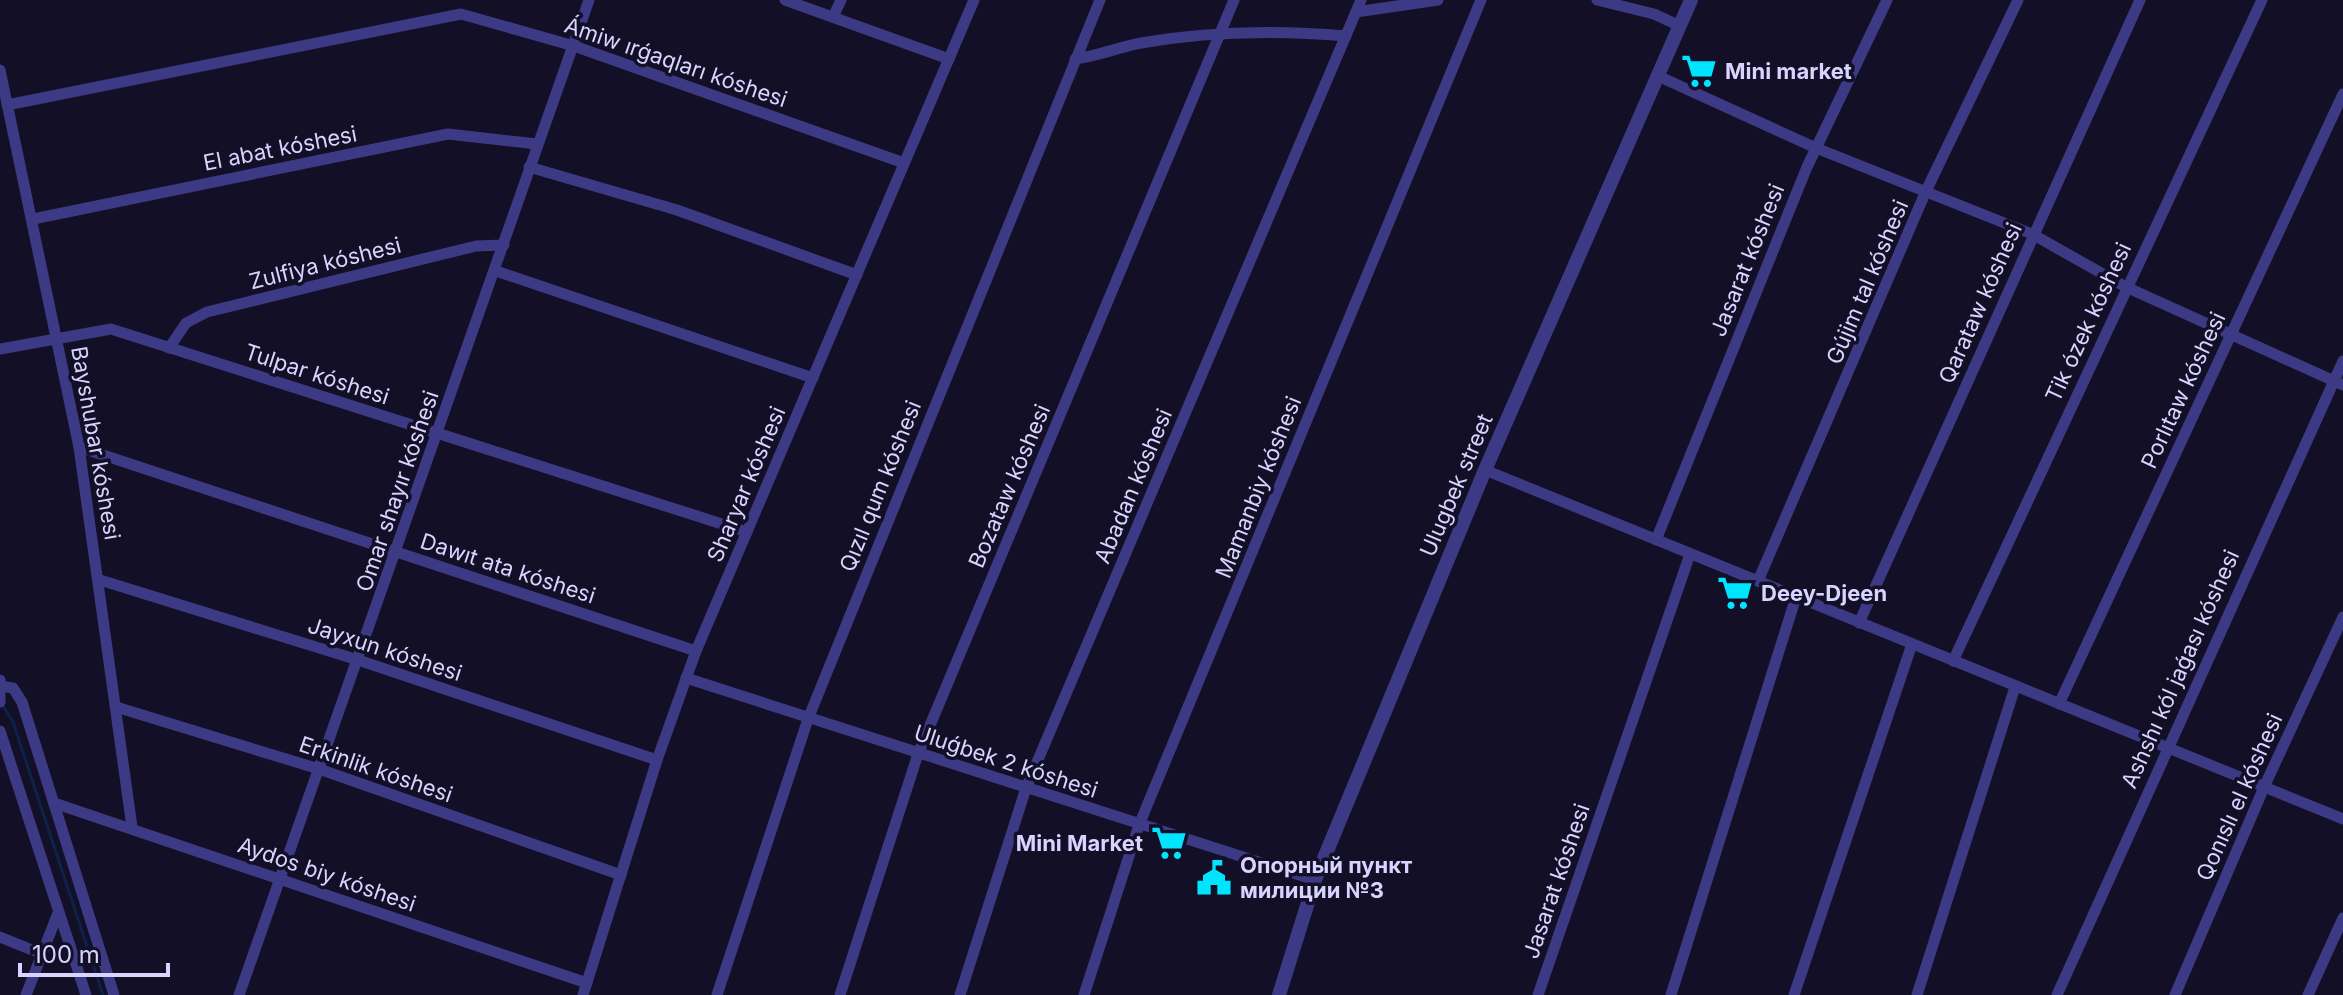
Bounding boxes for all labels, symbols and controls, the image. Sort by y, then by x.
street label: Ámiw ırǵaqları kóshesi [561,12,791,112]
supermarket icon: Mini market [1680,52,1718,90]
place label: Mini market [1725,58,1852,84]
street label: El abat kóshesi [201,120,359,176]
street label: Jasarat kóshesi [1705,180,1789,340]
street label: Gújim tal kóshesi [1821,196,1913,368]
street label: Qarataw kóshesi [1933,219,2027,387]
street label: Zulfiya kóshesi [246,232,404,294]
street label: Tik ózek kóshesi [2040,238,2136,406]
street label: Porlıtaw kóshesi [2135,308,2231,472]
street label: Tulpar kóshesi [241,338,393,410]
street label: Bayshubar kóshesi [66,344,126,542]
street label: Omar shayır kóshesi [350,387,444,595]
street label: Mamanbiy kóshesi [1210,392,1306,582]
street label: Qızıl qum kóshesi [834,397,926,575]
street label: Bozataw kóshesi [963,400,1055,572]
street label: Sharyar kóshesi [702,402,790,566]
street label: Abadan kóshesi [1089,405,1177,567]
street label: Ulugbek street [1414,410,1498,560]
street label: Dawıt ata kóshesi [417,527,599,609]
street label: Ashshı kól jaǵası kóshesi [2116,546,2244,792]
supermarket icon: Deey-Djeen [1716,574,1754,612]
place label: Deey-Djeen [1761,580,1887,606]
street label: Jayxun kóshesi [305,612,465,686]
street label: Qonıslı el kóshesi [2190,709,2288,885]
street label: Uluǵbek 2 kóshesi [911,719,1101,803]
street label: Erkinlik kóshesi [296,731,456,807]
street label: Jasarat kóshesi [1517,800,1595,962]
supermarket icon: Mini Market [1150,824,1188,862]
place label: Mini Market [1016,830,1143,856]
street label: Aydos biy kóshesi [235,831,419,917]
place label: Опорный пункт милиции №3 [1240,852,1412,903]
public building icon: Опорный пункт милиции №3 [1195,859,1233,897]
scale bar [20,927,168,977]
text: 100 m [32,940,100,969]

